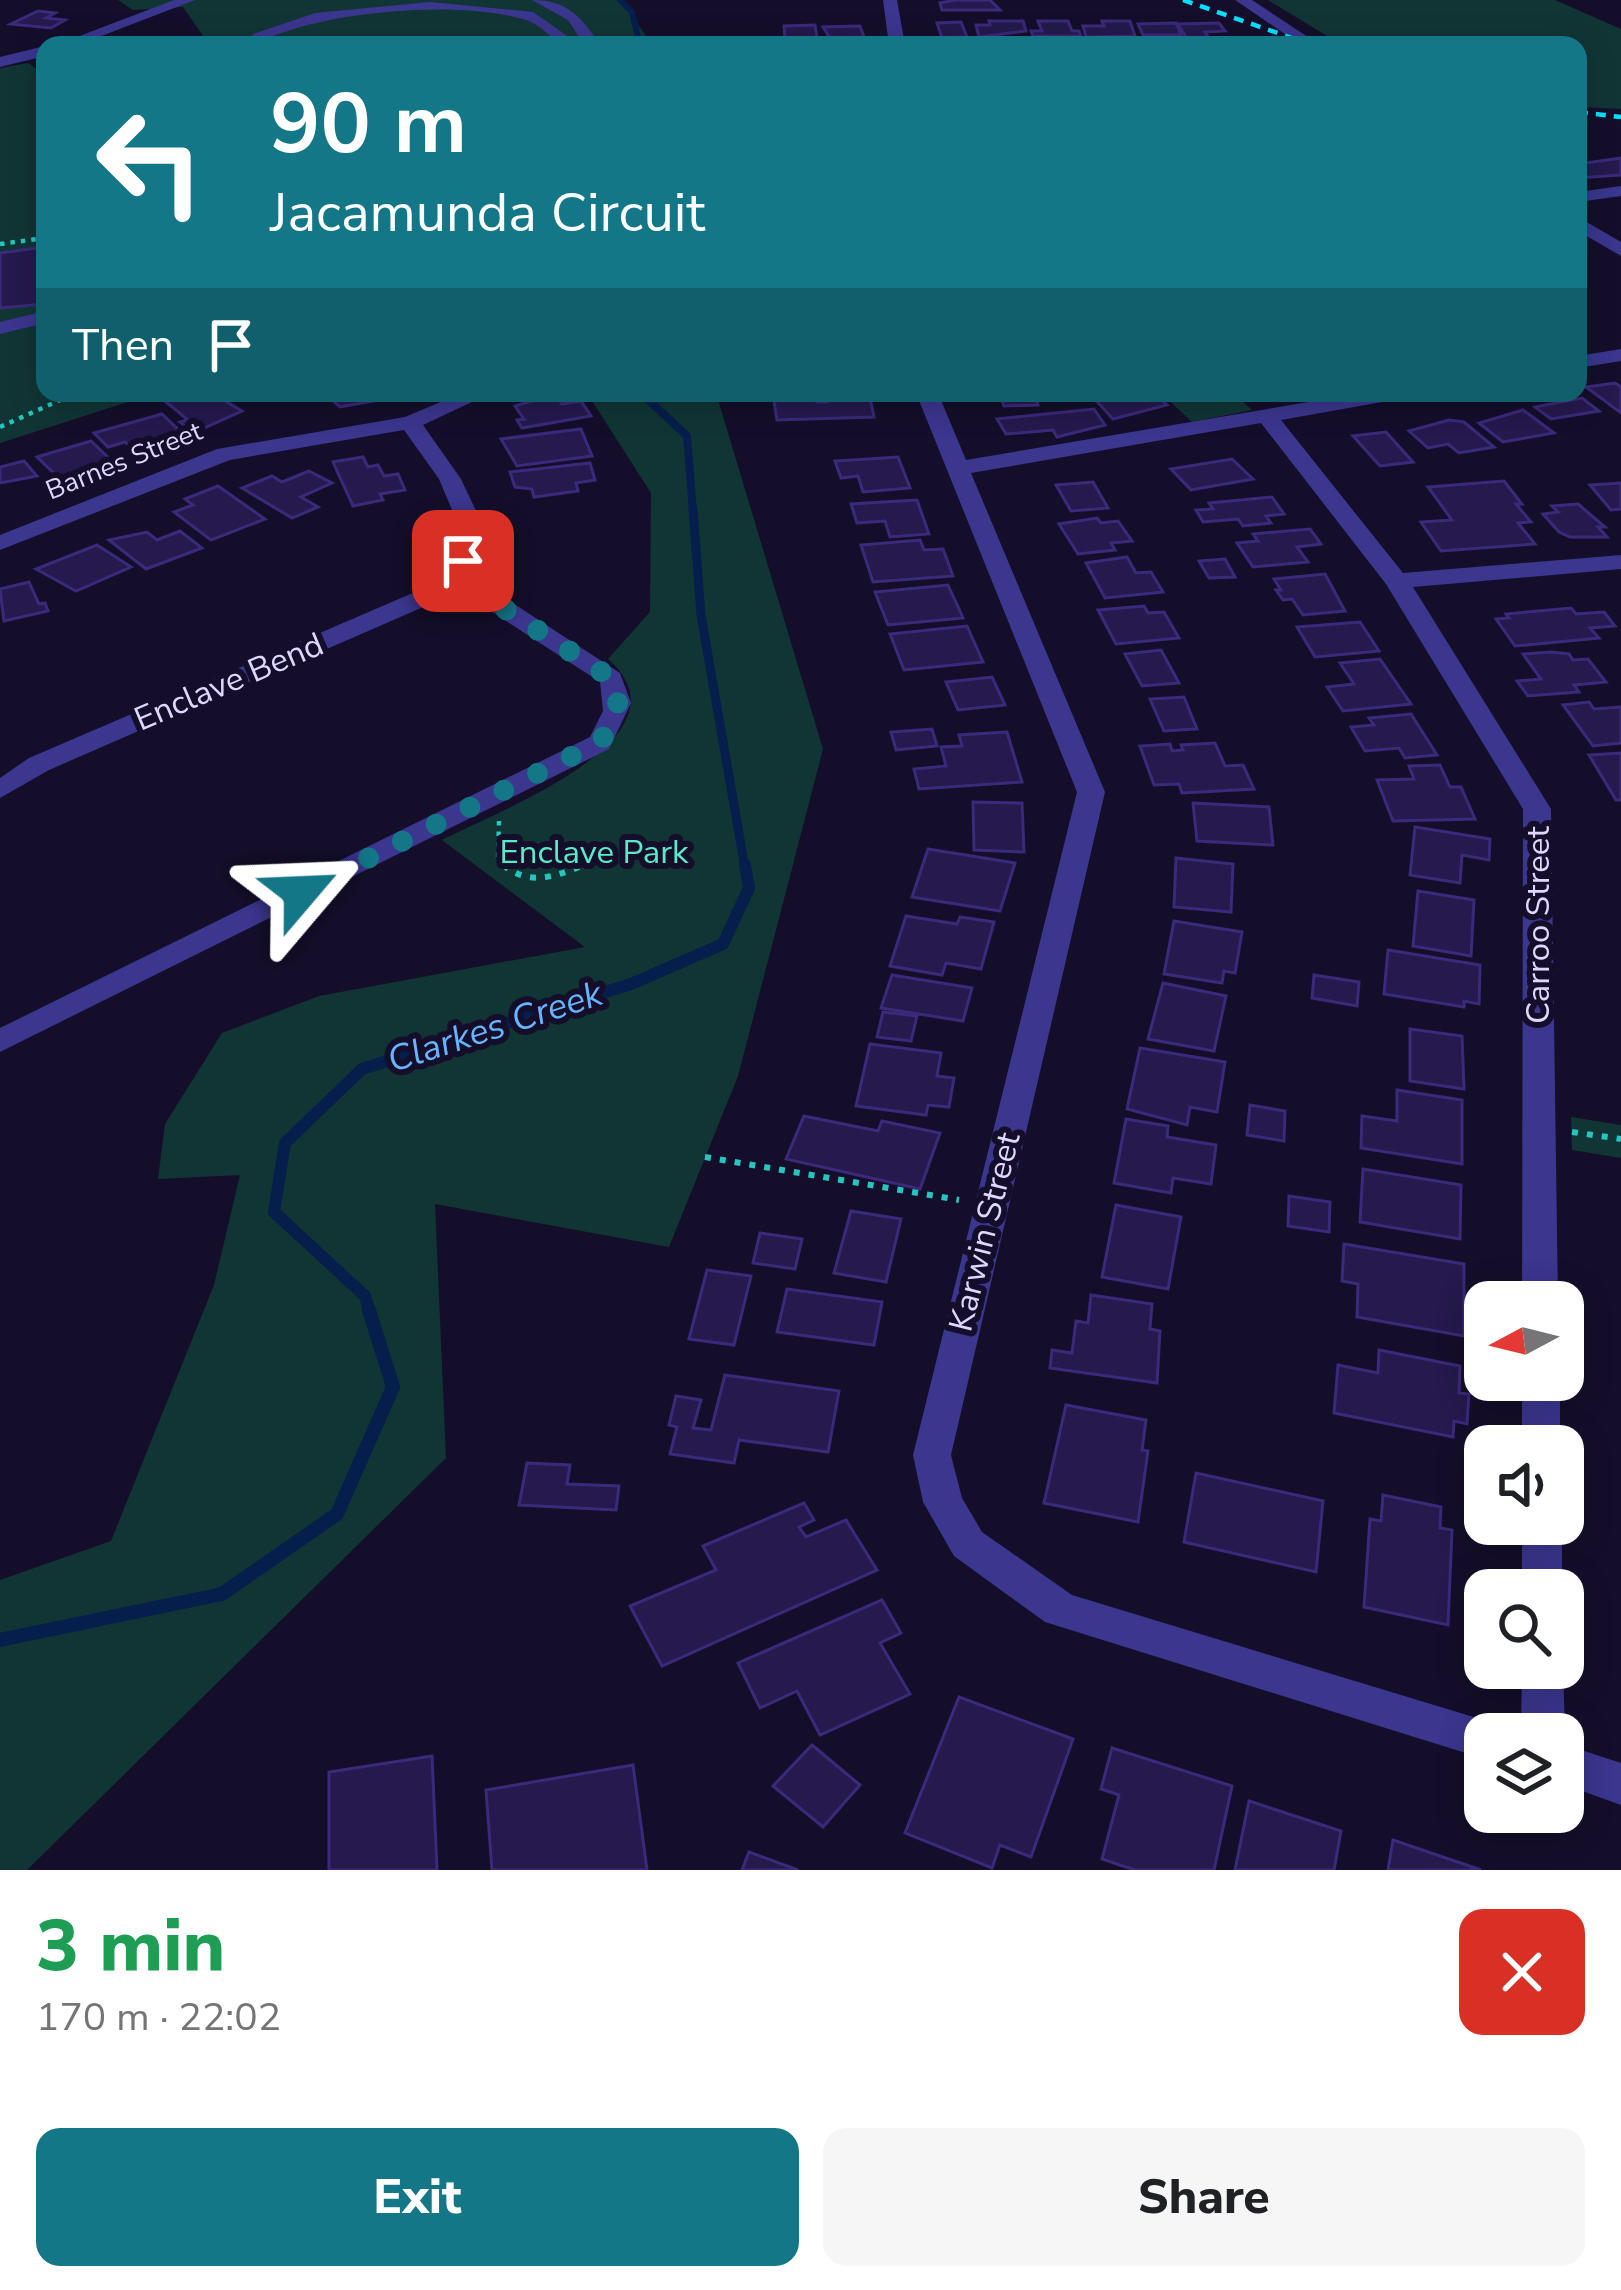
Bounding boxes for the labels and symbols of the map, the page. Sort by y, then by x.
street label: Barnes Street [40,413,208,509]
pin [412,510,514,612]
street label: Enclave Bend [128,622,330,742]
street label: Carroo Street [1516,826,1561,1024]
position arrow [238,829,364,955]
park label: Enclave Park [499,830,689,875]
water label: Clarkes Creek [381,969,610,1085]
street label: Karwin Street [939,1127,1032,1336]
north arrow [1464,1281,1584,1401]

